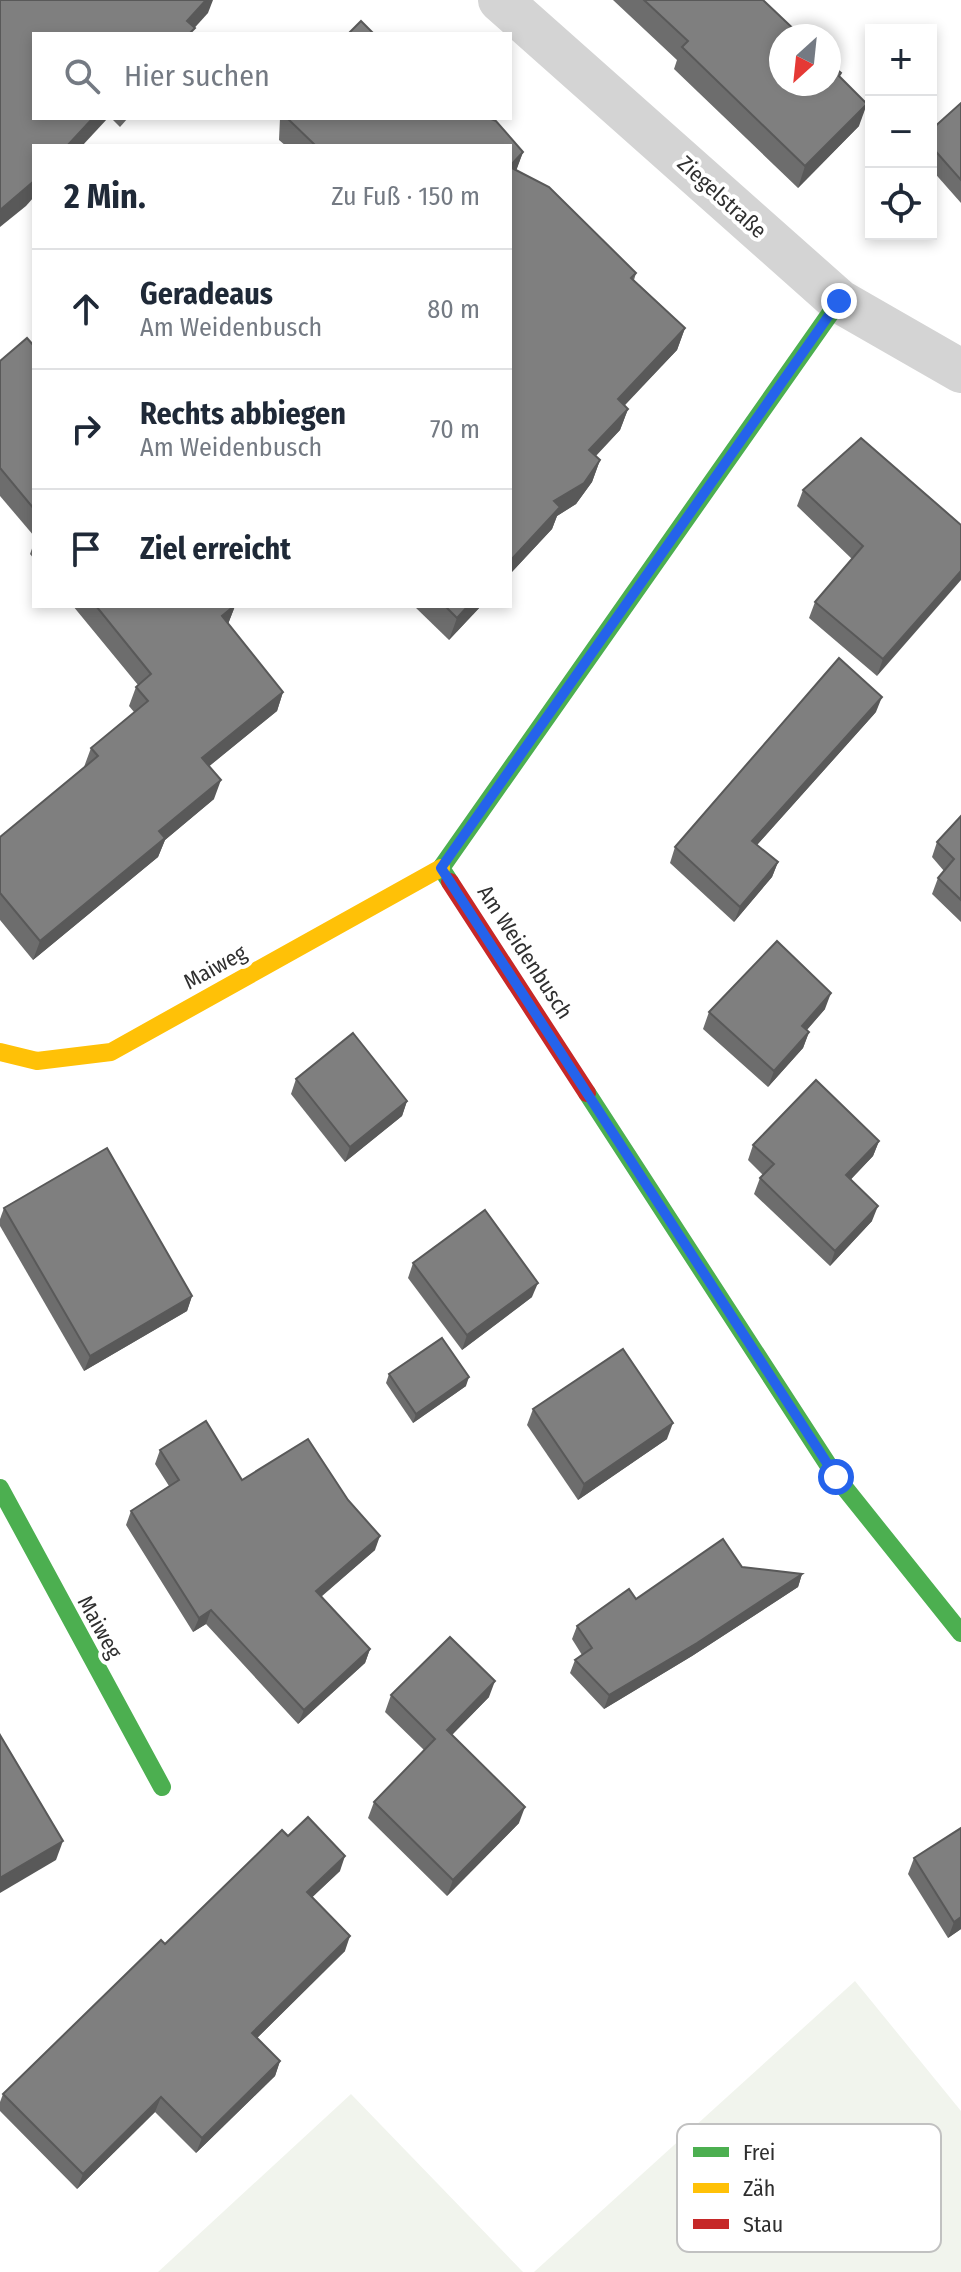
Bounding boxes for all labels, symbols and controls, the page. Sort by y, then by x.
north arrow [769,24,841,96]
map controls [865,24,937,240]
button: + [865,24,937,96]
search box [32,32,512,120]
icon: search [60,54,104,98]
text: Hier suchen [124,58,270,94]
button: − [865,96,937,168]
street label: Ziegelstraße [672,150,772,244]
button: locate [865,168,937,240]
text: 2 Min. [64,176,146,217]
text: Zu Fuß · 150 m [331,181,480,212]
text: Geradeaus [140,276,273,312]
route end [821,283,857,319]
icon: ahead [64,287,108,331]
text: 80 m [427,294,480,325]
text: Am Weidenbusch [140,312,322,343]
text: Rechts abbiegen [140,396,346,432]
icon: right [64,407,108,451]
text: 70 m [430,414,480,445]
text: Am Weidenbusch [140,432,322,463]
icon: arrive [64,527,108,571]
text: Ziel erreicht [140,531,291,567]
street label: Am Weidenbusch [472,880,578,1024]
street label: Maiweg [179,938,252,995]
route start [818,1459,854,1495]
street label: Maiweg [72,1591,129,1664]
legend [677,2124,941,2252]
text: Frei [743,2139,775,2166]
text: Zäh [743,2175,775,2202]
text: Stau [743,2211,783,2238]

